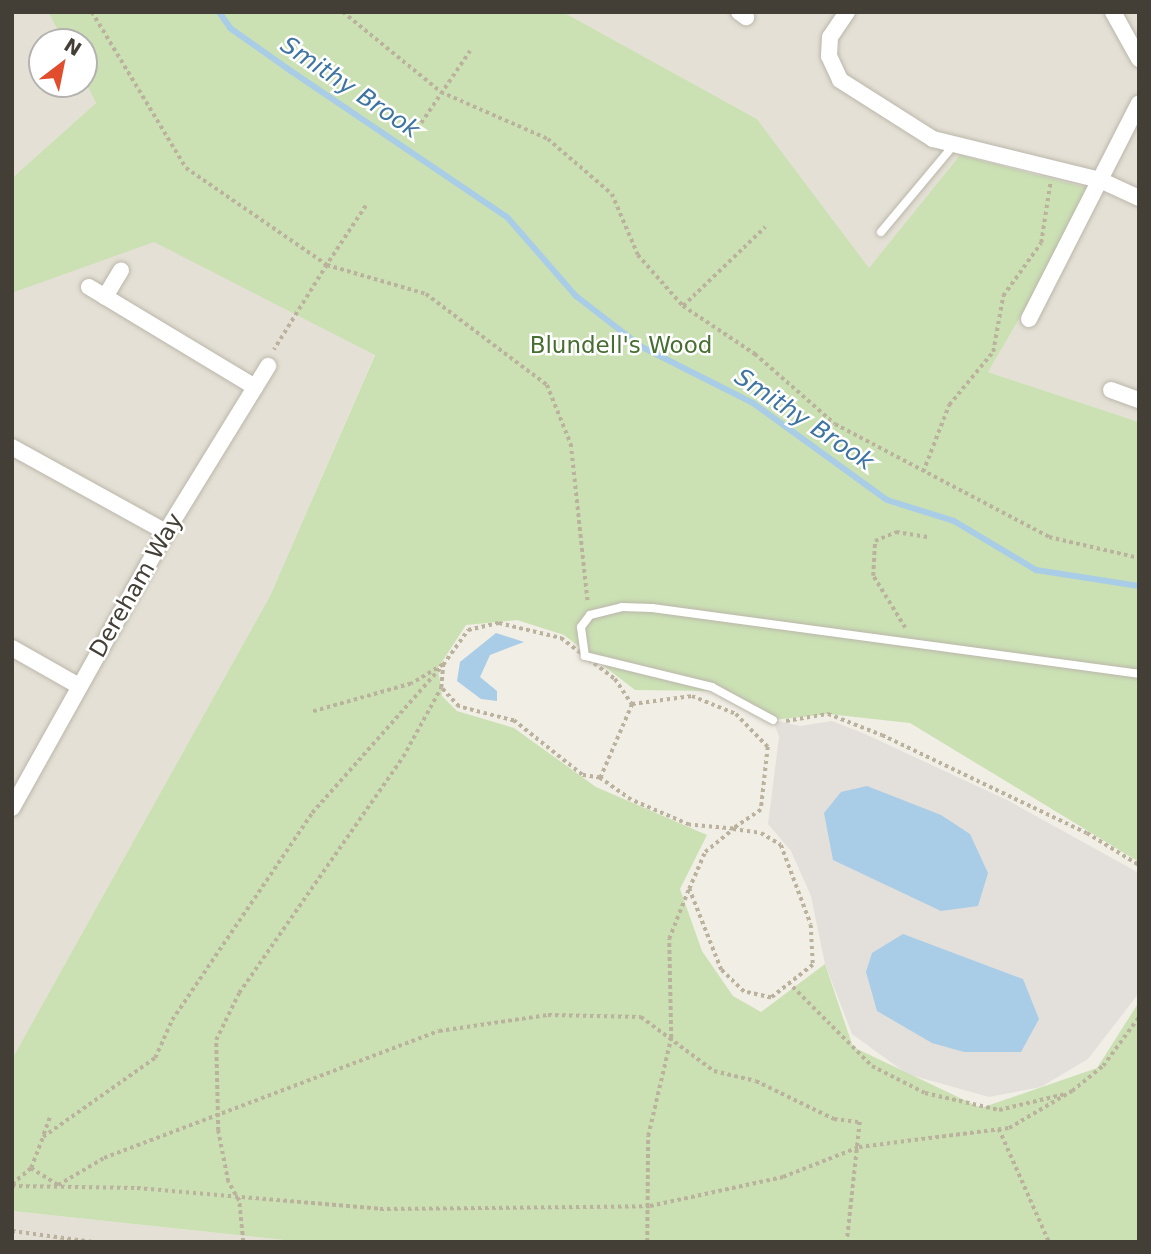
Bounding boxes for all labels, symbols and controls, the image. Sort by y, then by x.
north arrow [28,28,98,98]
water label: Smithy Brook [275,31,425,145]
text: N [60,33,86,60]
park label: Blundell's Wood [530,331,712,359]
water label: Smithy Brook [729,363,879,477]
street label: Dereham Way [83,508,189,662]

